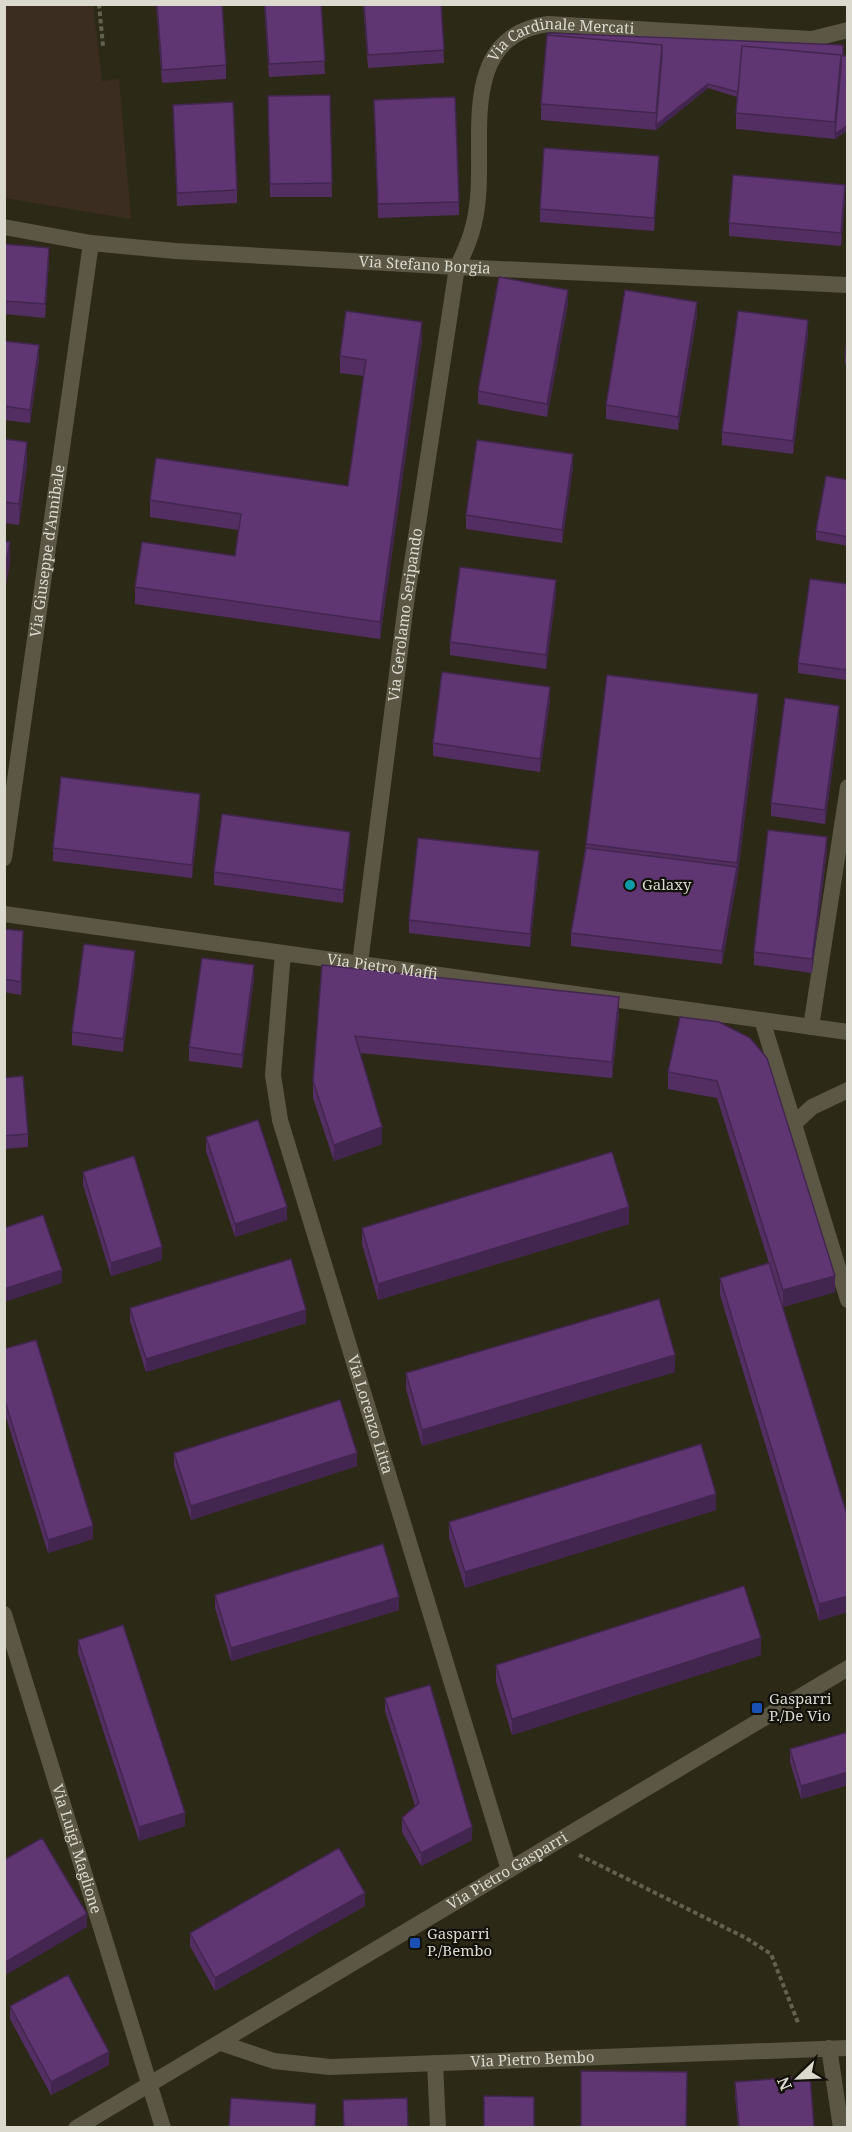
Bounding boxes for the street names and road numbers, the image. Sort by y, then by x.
street label: Via Cardinale Mercati [482,13,635,65]
street label: Via Stefano Borgia [358,250,491,278]
street label: Via Giuseppe d'Annibale [24,463,69,638]
street label: Via Gerolamo Seripando [383,527,426,703]
street label: Via Pietro Maffi [326,948,439,984]
street label: Via Lorenzo Litta [343,1352,399,1476]
street label: Via Luigi Maglione [48,1782,107,1916]
street label: Via Pietro Gasparri [443,1827,571,1914]
street label: Via Pietro Bembo [470,2046,595,2071]

